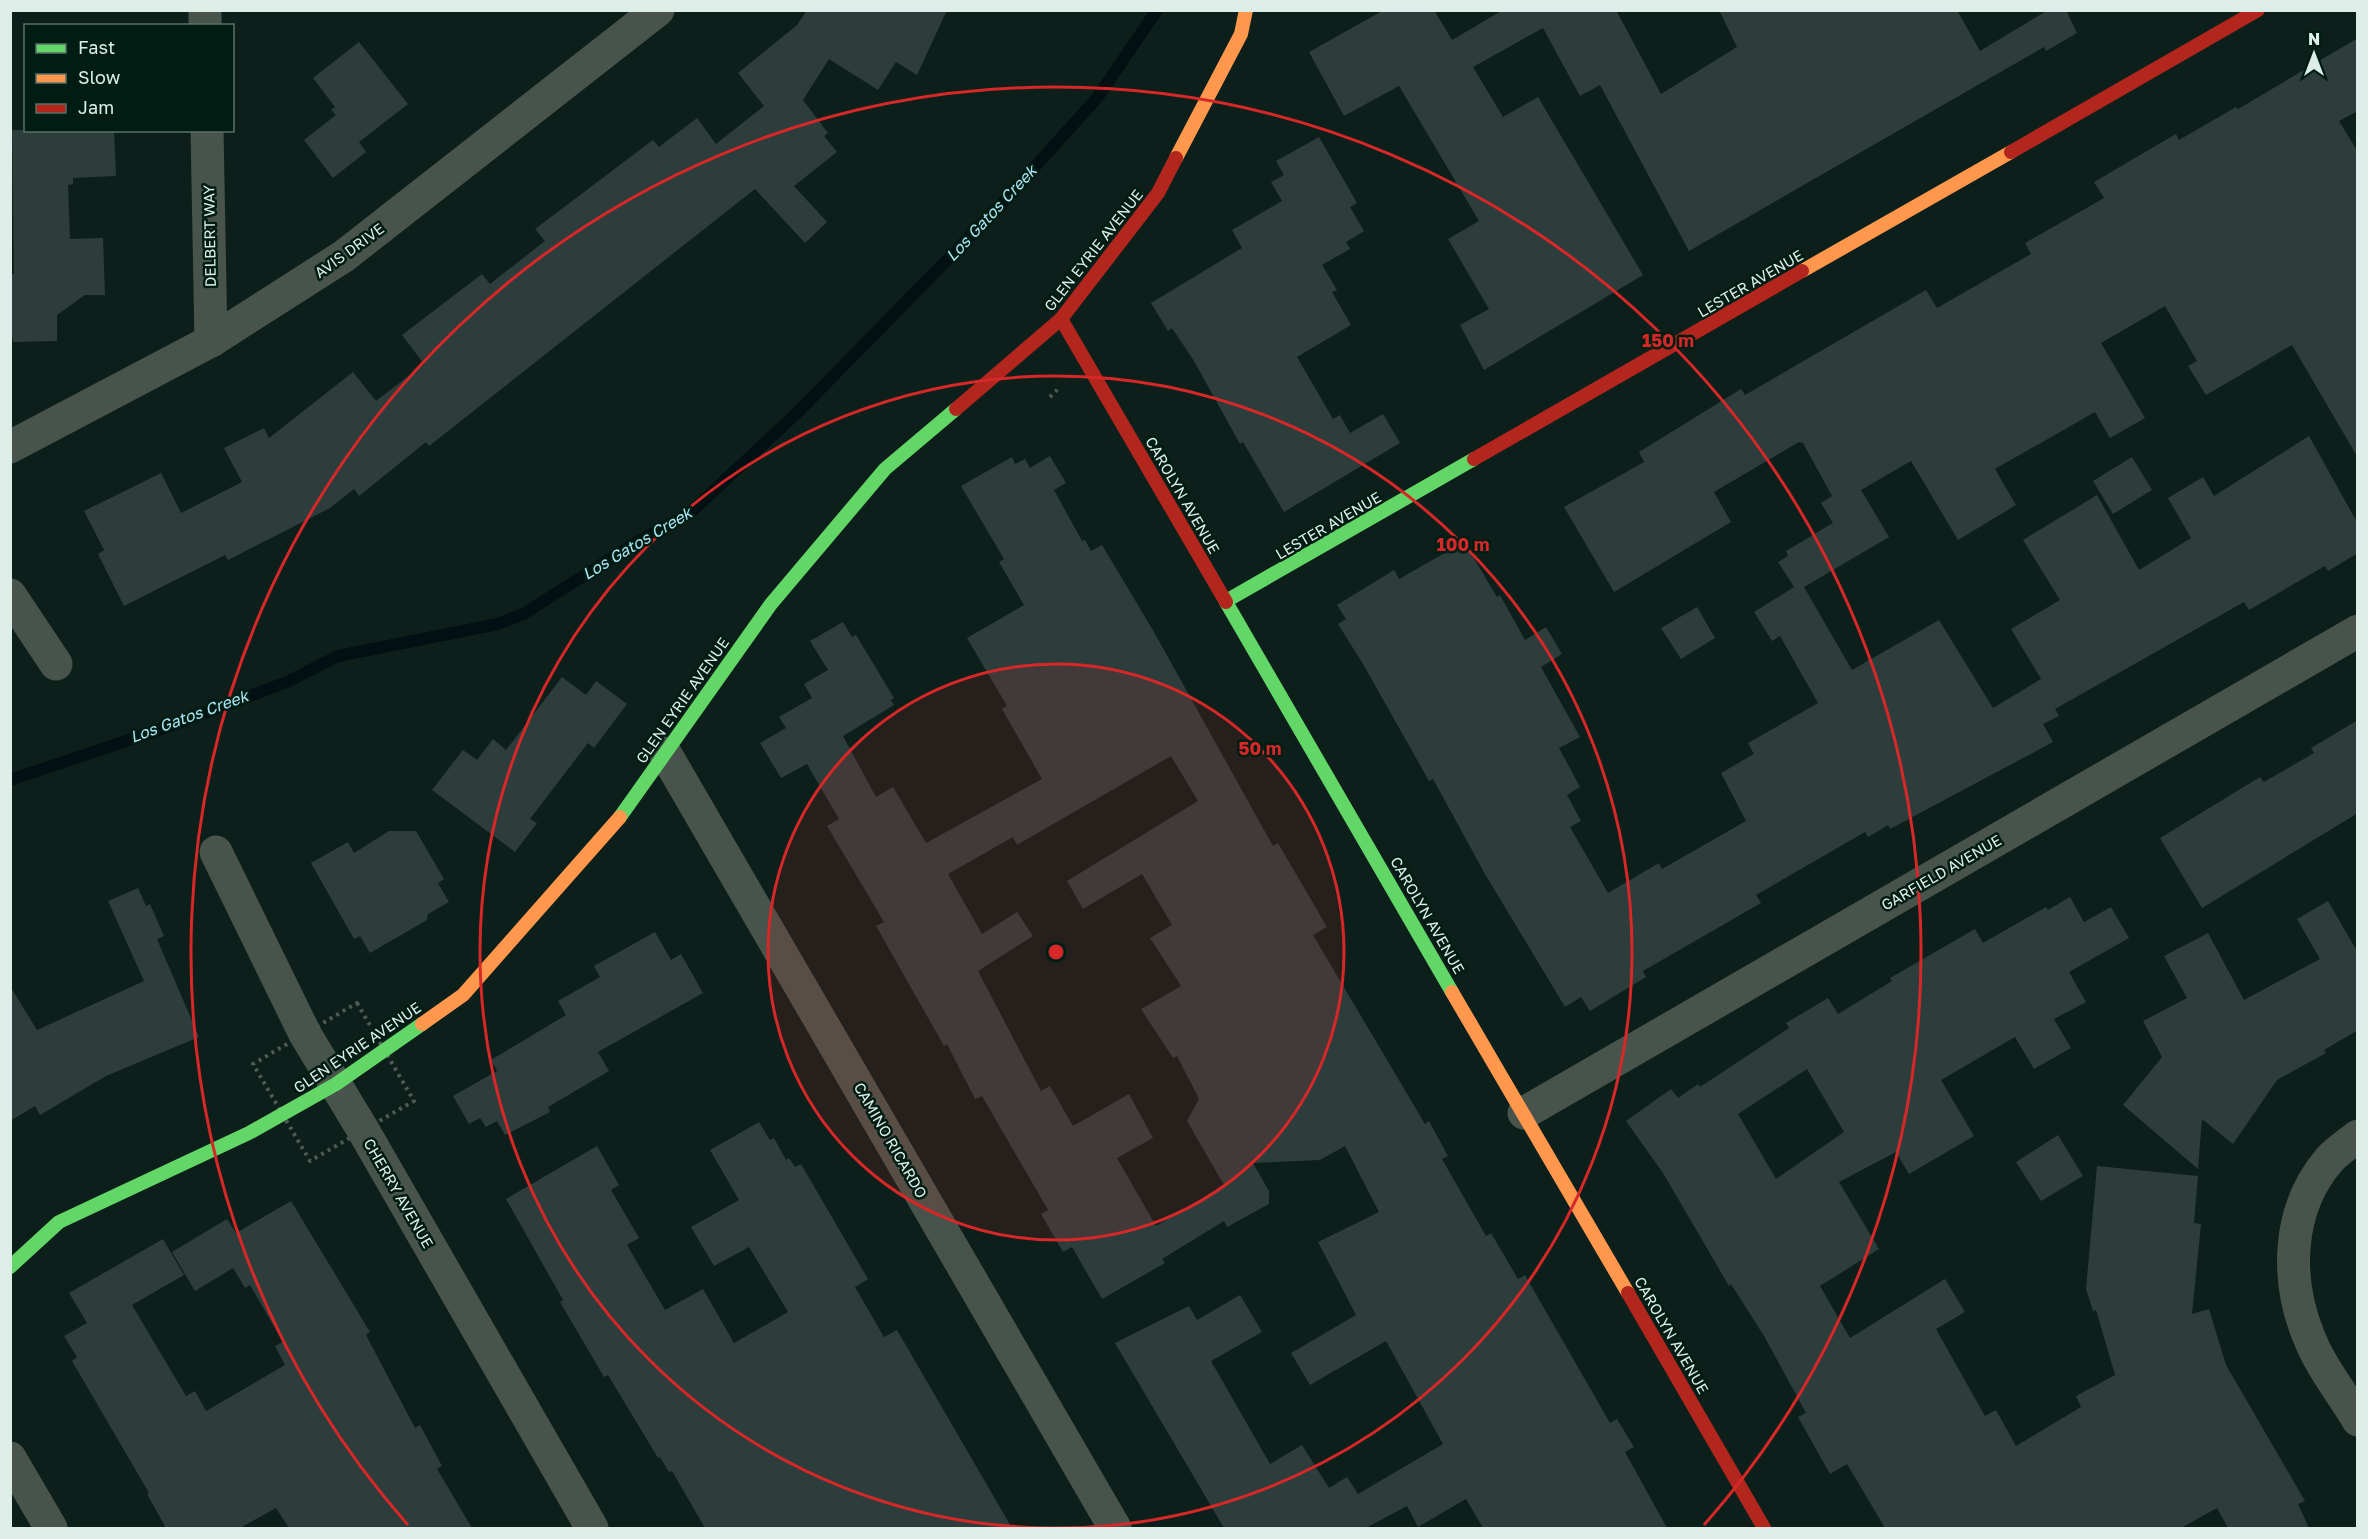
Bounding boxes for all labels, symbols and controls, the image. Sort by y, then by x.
legend [24,24,234,132]
north arrow [2284,24,2344,84]
text: N [2308,29,2320,49]
text: Fast [78,36,115,58]
text: Slow [78,66,121,88]
text: Jam [78,96,114,118]
water label: Los Gatos Creek [941,159,1042,265]
street label: DELBERT WAY [199,184,219,287]
street label: GLEN EYRIE AVENUE [1040,186,1146,314]
street label: AVIS DRIVE [311,219,387,281]
street label: LESTER AVENUE [1694,245,1806,321]
text: 150 m [1642,329,1694,351]
street label: CAROLYN AVENUE [1142,433,1224,557]
street label: LESTER AVENUE [1272,487,1384,563]
water label: Los Gatos Creek [579,501,697,584]
text: 100 m [1437,533,1489,555]
street label: GLEN EYRIE AVENUE [632,634,732,766]
water label: Los Gatos Creek [127,685,253,747]
text: 50 m [1239,737,1281,759]
street label: GARFIELD AVENUE [1878,830,2004,914]
street label: CAROLYN AVENUE [1387,853,1469,977]
centre of rings [1046,942,1066,962]
street label: GLEN EYRIE AVENUE [290,998,424,1096]
street label: CAMINO RICARDO [851,1079,931,1201]
street label: CHERRY AVENUE [360,1135,438,1251]
street label: CAROLYN AVENUE [1631,1273,1713,1397]

